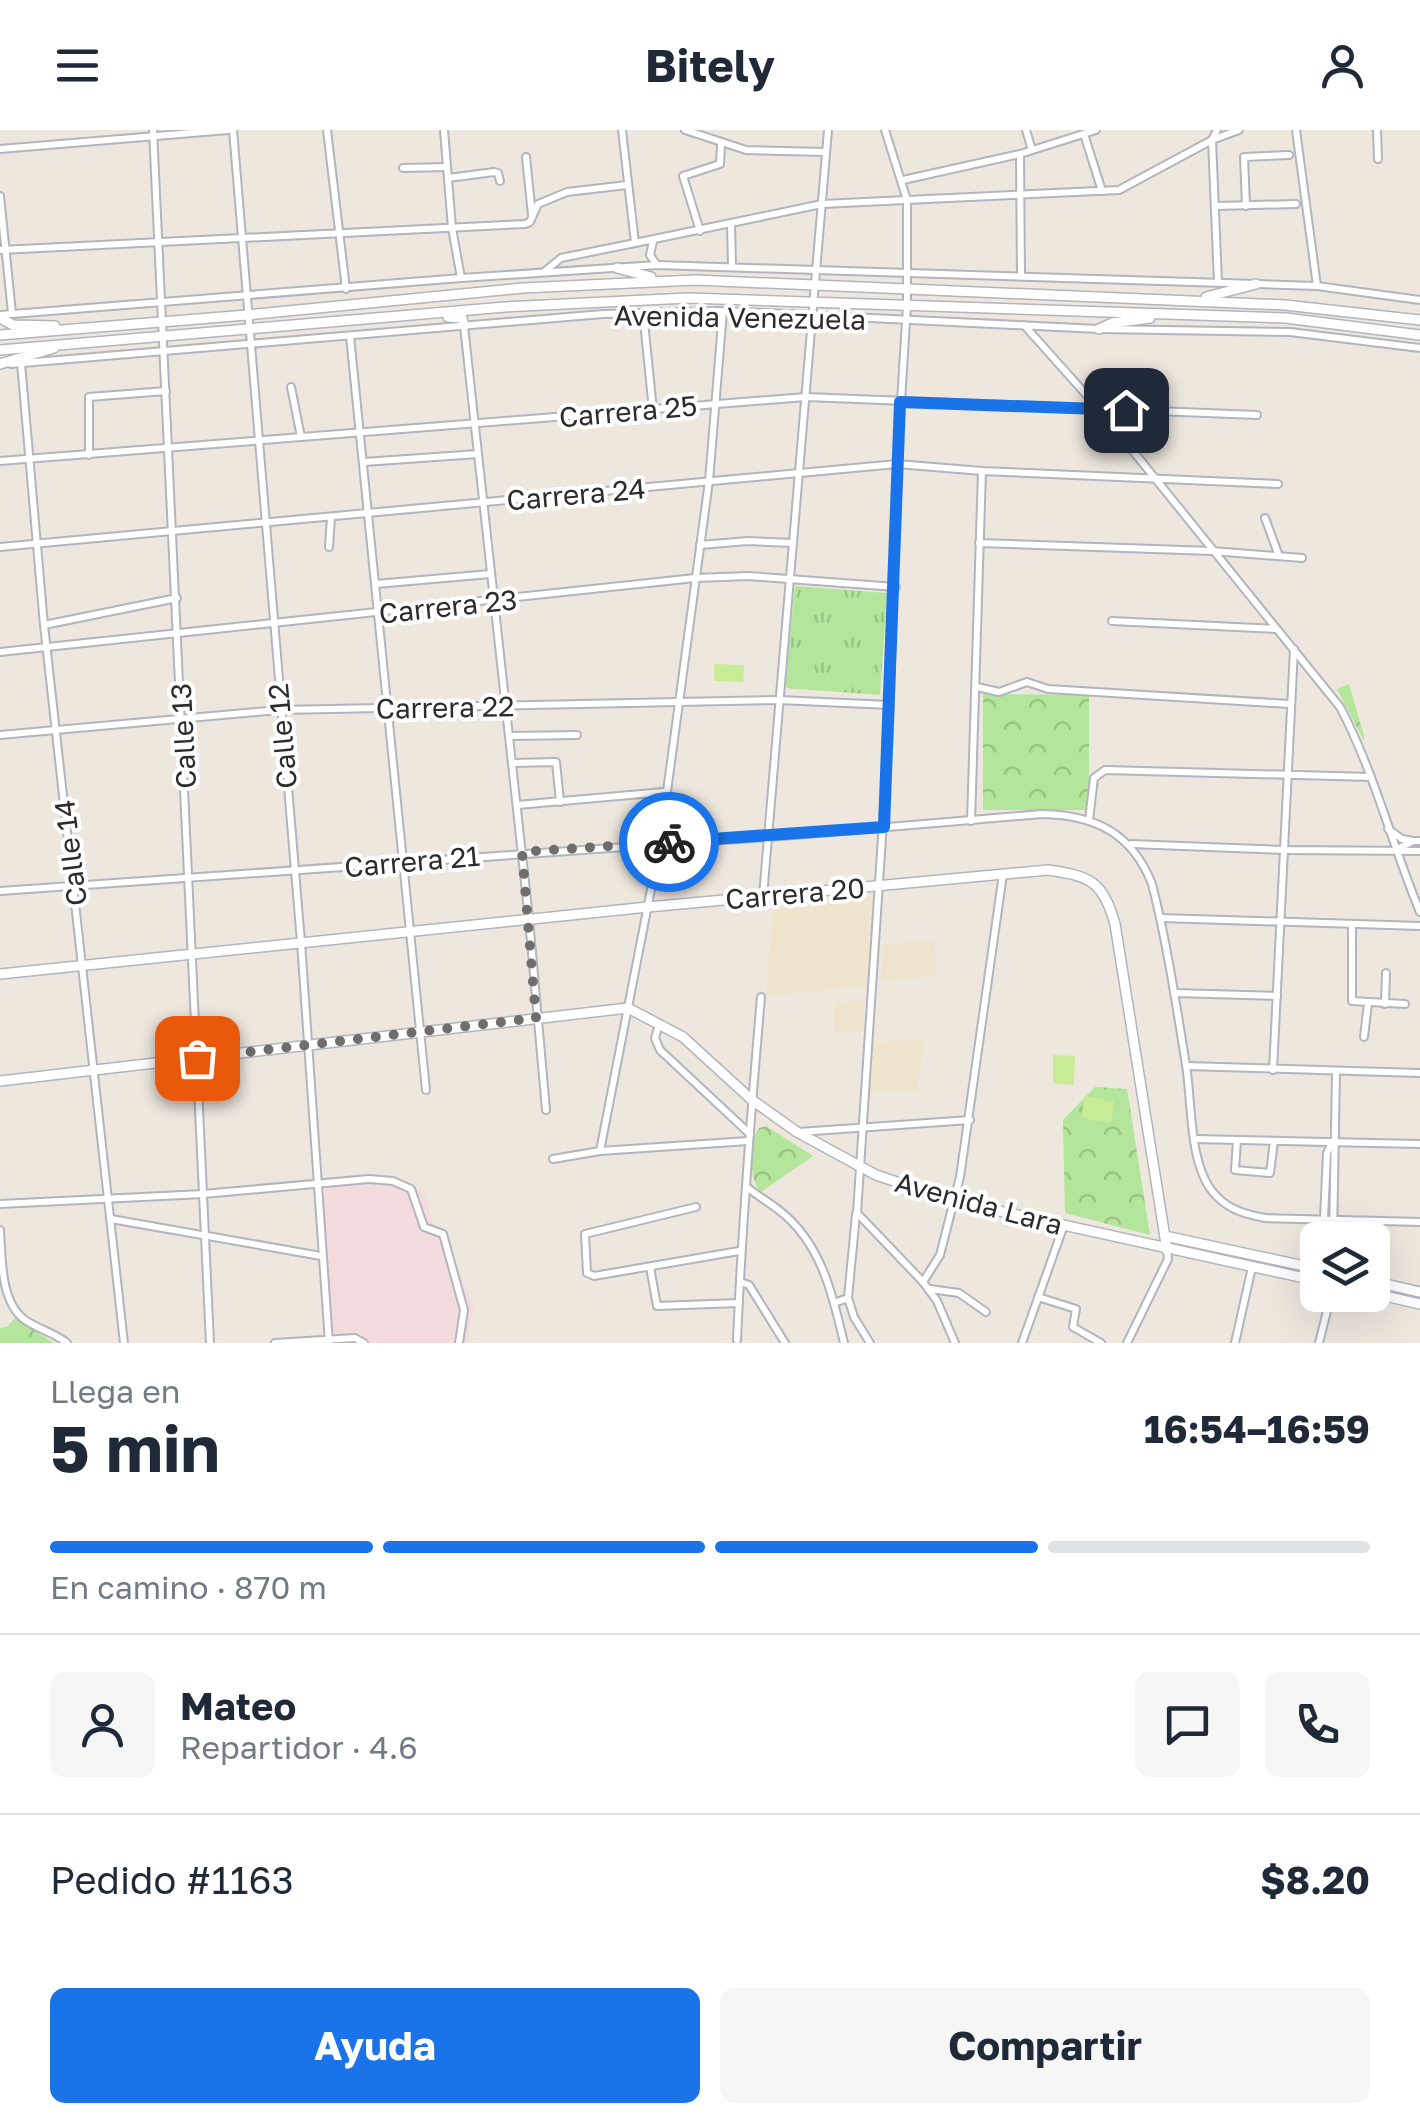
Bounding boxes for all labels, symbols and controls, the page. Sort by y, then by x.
icon: menu [50,38,105,93]
text: Bitely [645,38,775,92]
icon: person [1315,38,1370,93]
street label: Avenida Venezuela [614,298,866,336]
pin [1084,368,1169,453]
icon: home [1099,383,1154,438]
street label: Carrera 25 [558,389,698,433]
street label: Carrera 24 [505,471,647,517]
street label: Carrera 23 [377,582,519,630]
street label: Calle 13 [164,682,202,790]
street label: Calle 12 [261,682,303,790]
street label: Carrera 22 [375,689,515,725]
courier [619,792,719,892]
street label: Calle 14 [47,798,93,908]
icon: bike [642,815,697,870]
street label: Carrera 21 [343,839,481,883]
street label: Carrera 20 [724,870,866,916]
pin [155,1016,240,1101]
icon: bag [170,1031,225,1086]
street label: Avenida Lara [892,1165,1066,1241]
map controls [1300,1222,1390,1312]
button: layers [1300,1222,1390,1312]
text: Llega en [50,1372,180,1410]
text: 16:54–16:59 [1144,1406,1370,1451]
text: 5 min [50,1408,220,1486]
text: En camino · 870 m [50,1568,327,1606]
button: person [50,1672,155,1777]
button: chat [1135,1672,1240,1777]
button: phone [1265,1672,1370,1777]
text: Mateo [180,1683,296,1728]
text: Repartidor · 4.6 [180,1728,418,1766]
text: Pedido #1163 [50,1857,294,1902]
text: $8.20 [1260,1857,1370,1902]
button: Ayuda [50,1988,700,2103]
button: Compartir [720,1988,1370,2103]

